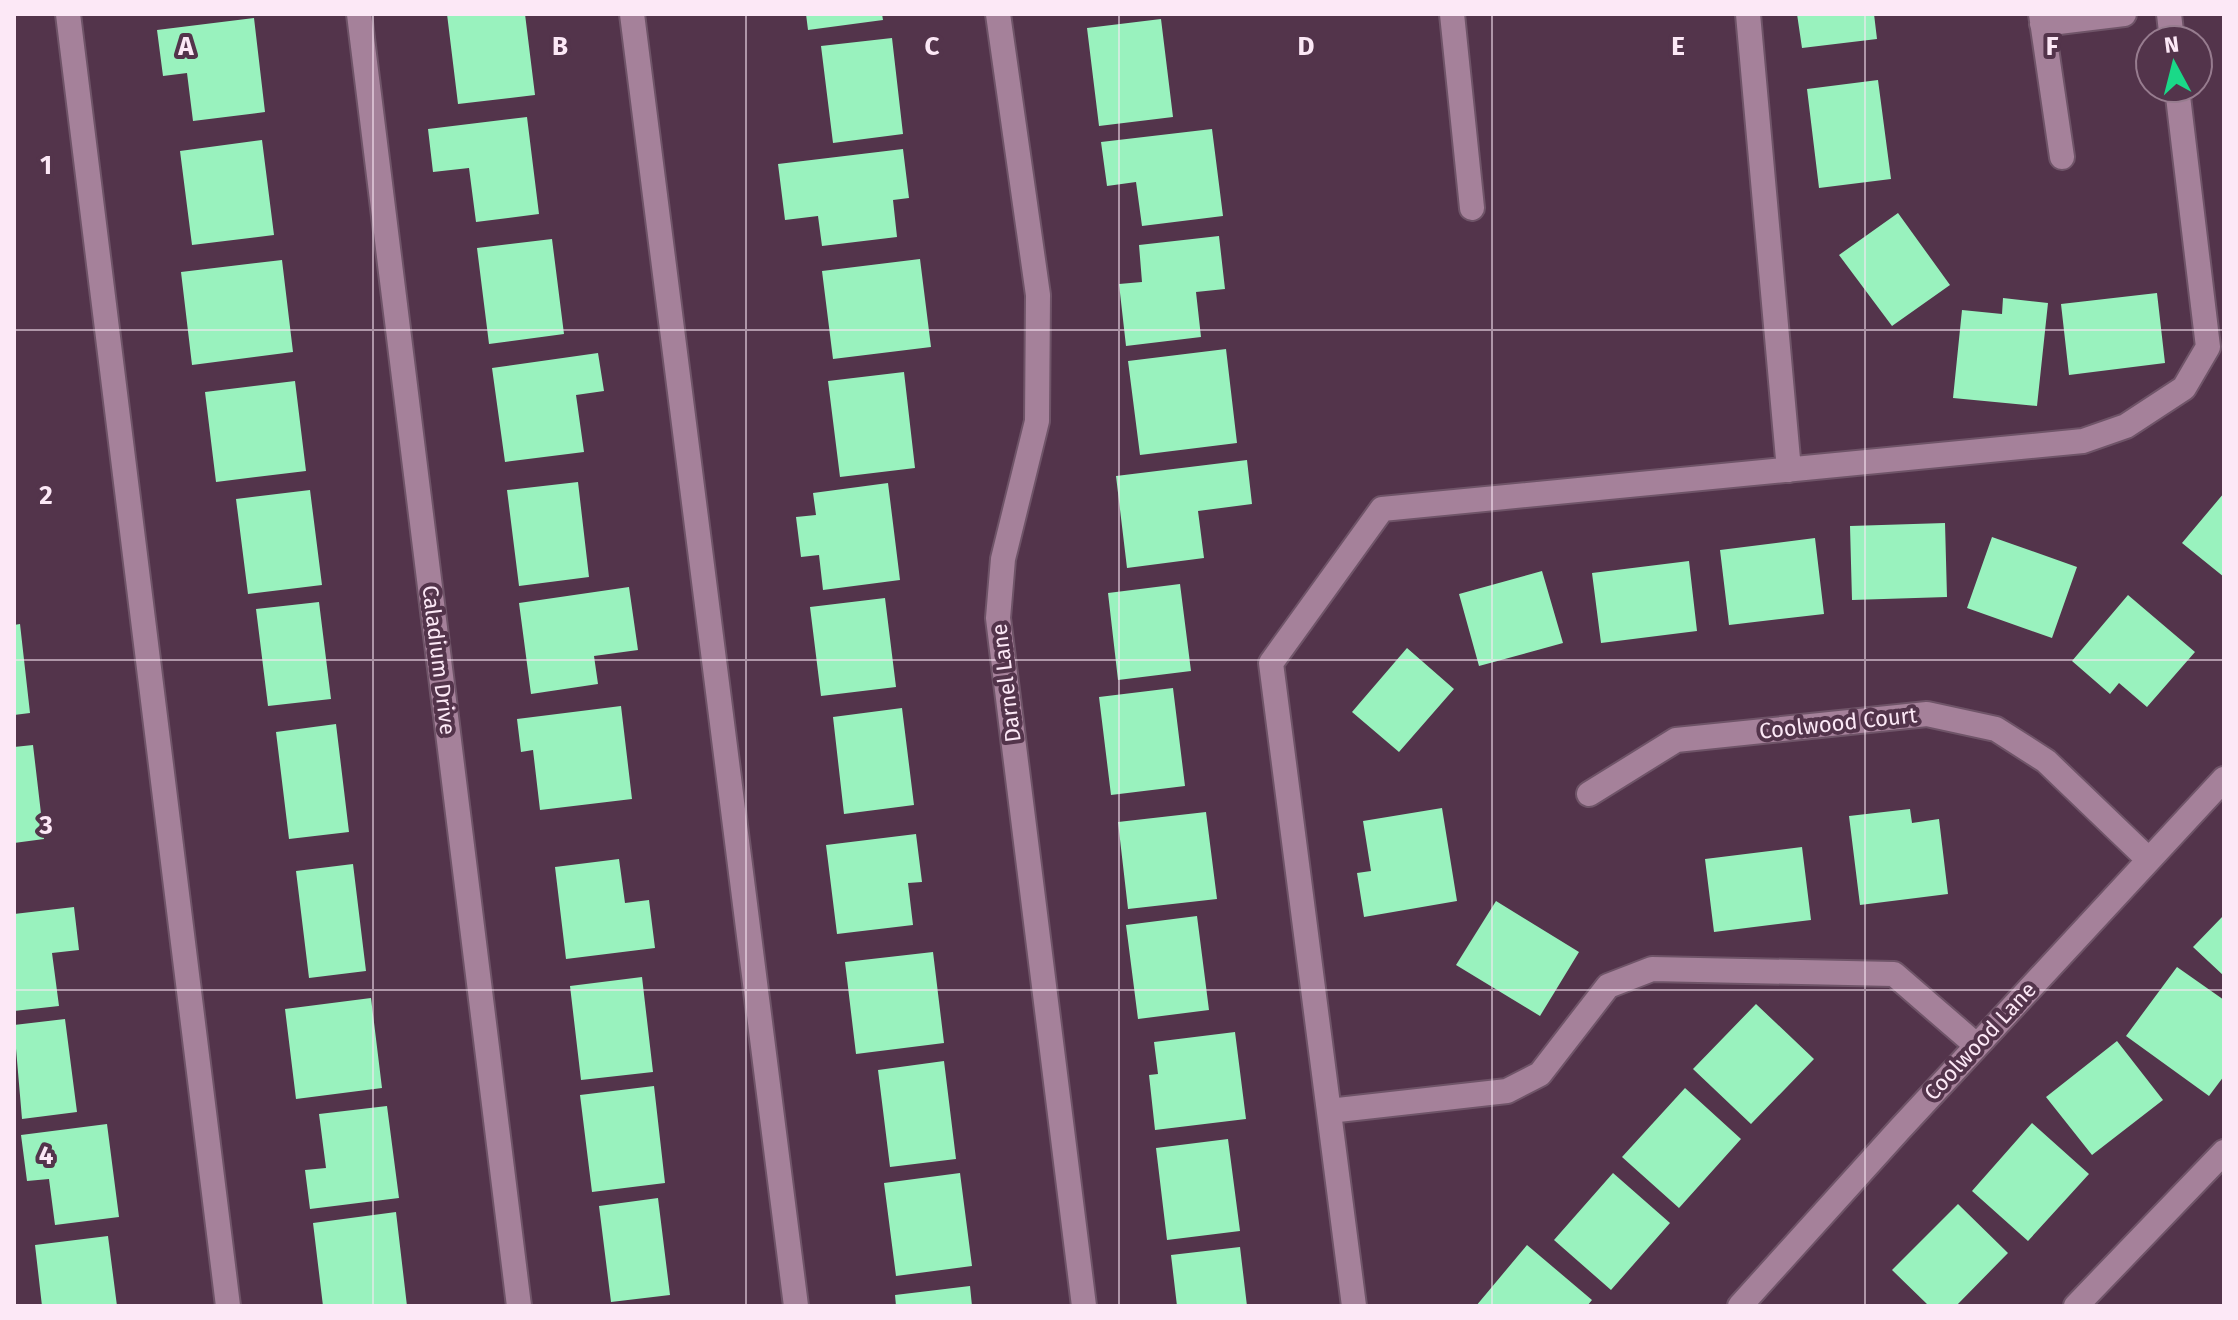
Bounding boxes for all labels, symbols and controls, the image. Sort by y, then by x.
north arrow [2134,24,2214,104]
text: N [2163,30,2181,59]
text: A [177,31,194,62]
text: B [552,31,568,62]
text: C [925,31,940,62]
text: D [1298,31,1315,62]
text: E [1671,31,1685,62]
text: F [2046,31,2059,62]
text: 1 [40,150,52,181]
text: 2 [39,480,53,511]
street label: Caladium Drive [416,584,462,736]
street label: Darnel Lane [985,622,1027,744]
street label: Coolwood Court [1758,701,1918,745]
text: 3 [38,810,53,841]
street label: Coolwood Lane [1918,976,2042,1106]
text: 4 [39,1140,54,1171]

